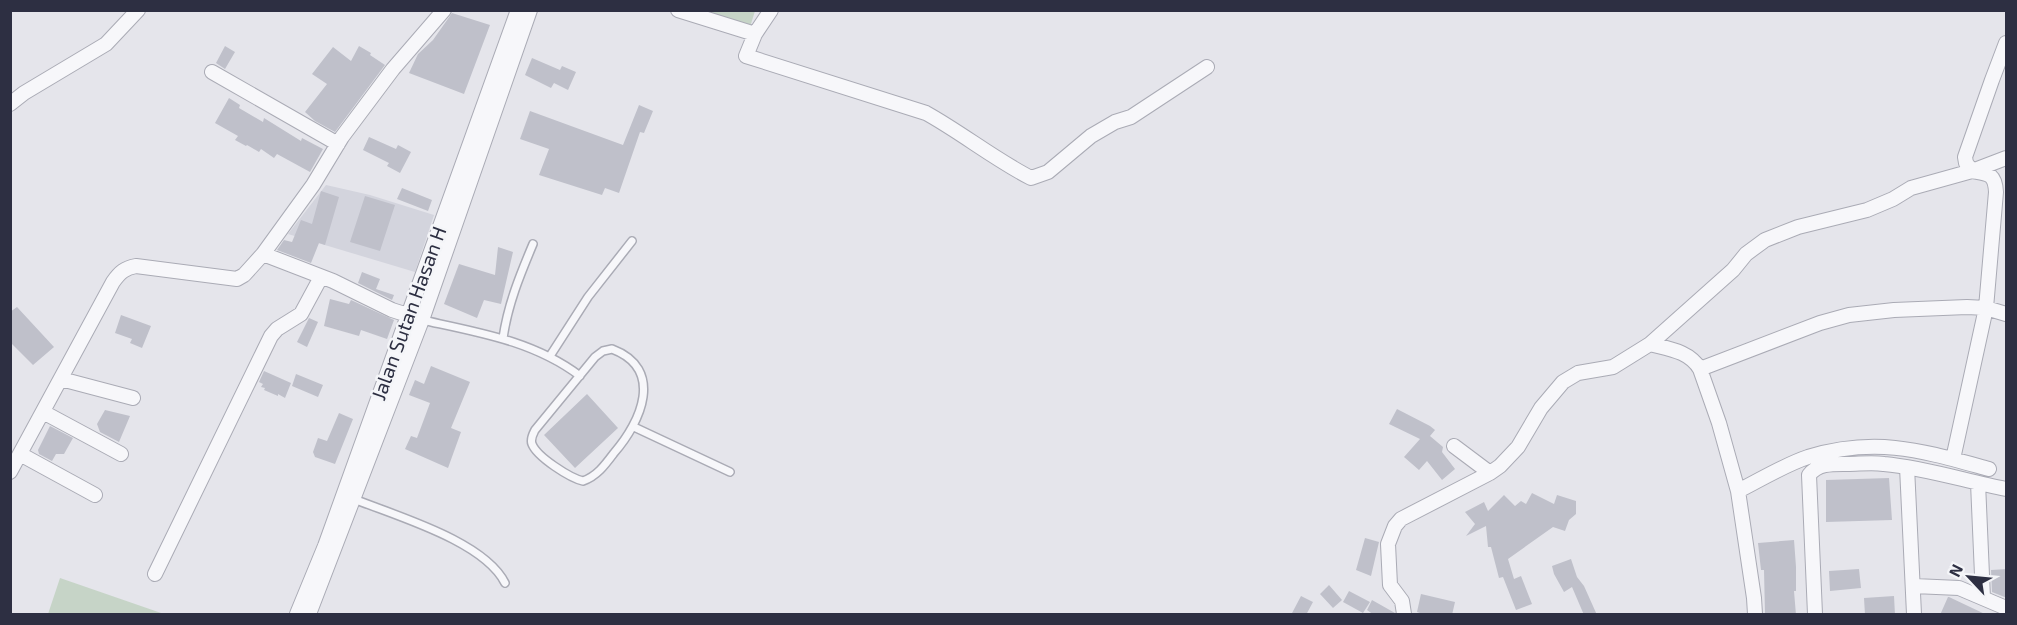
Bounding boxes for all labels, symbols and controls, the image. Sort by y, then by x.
street label: Jalan Sutan Hasan H [365,223,451,403]
north arrow [1939,547,1999,607]
text: N [1944,561,1966,580]

